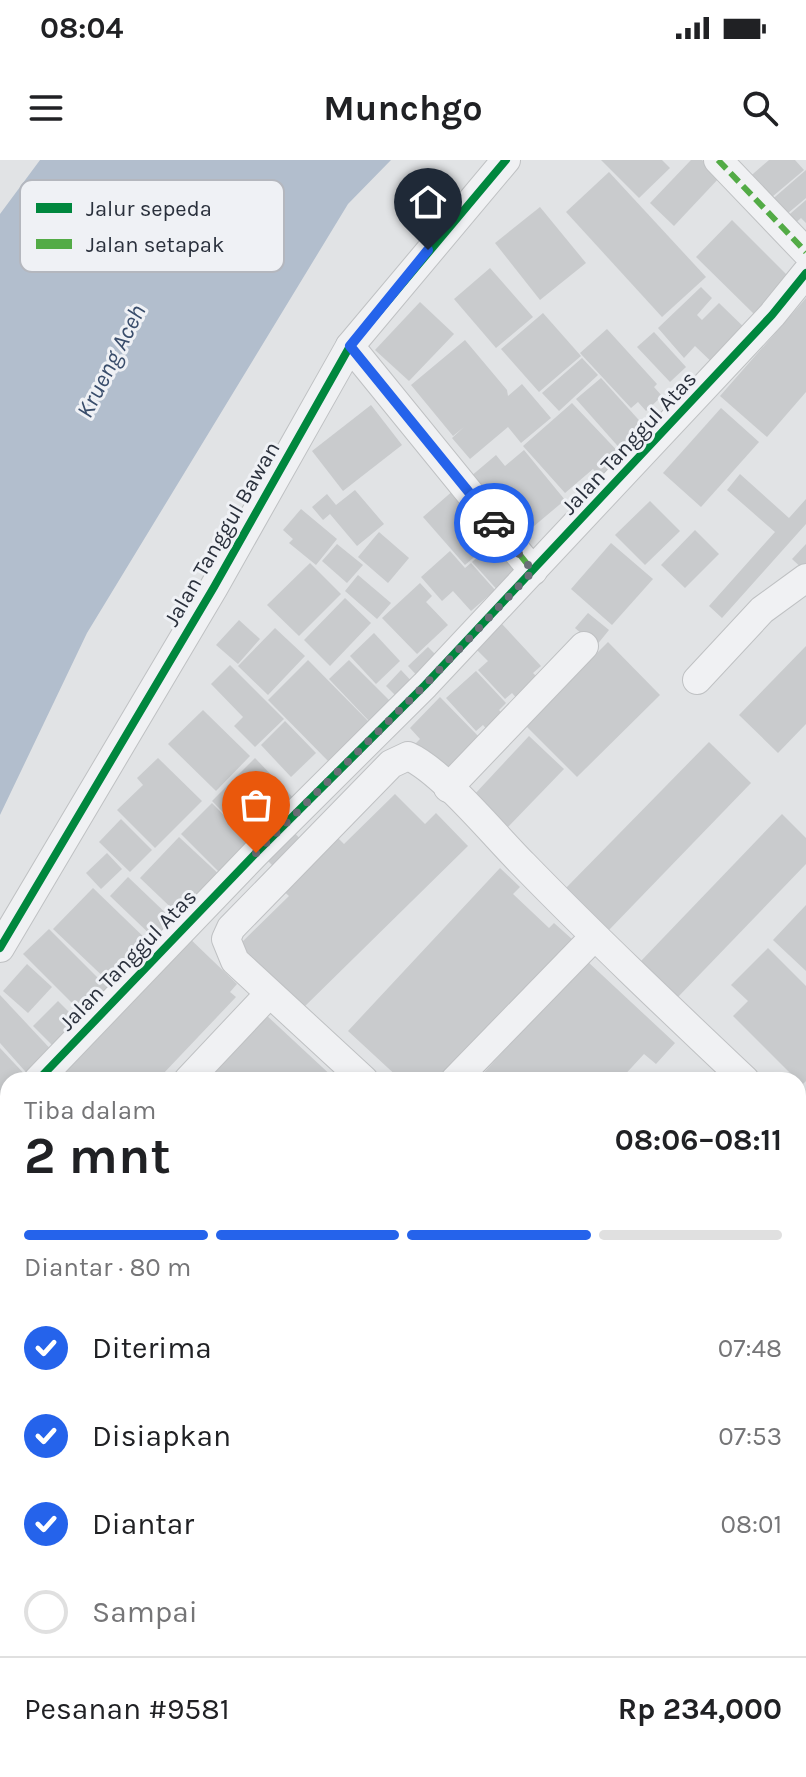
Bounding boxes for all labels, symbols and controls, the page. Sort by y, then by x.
text: 08:04 [40,10,123,46]
icon: menu [24,86,68,130]
icon: search [738,86,782,130]
text: Munchgo [323,87,483,129]
pin [394,168,462,250]
legend [20,180,284,272]
icon: home [406,180,450,224]
text: Jalur sepeda [86,196,212,222]
text: Jalan setapak [86,232,224,258]
water label: Krueng Aceh [70,300,152,422]
street label: Jalan Tanggul Atas [556,366,702,520]
street label: Jalan Tanggul Bawan [159,437,285,631]
courier [454,483,534,563]
icon: car [472,501,516,545]
pin [222,771,290,853]
icon: bag [234,783,278,827]
street label: Jalan Tanggul Atas [54,884,202,1036]
text: Tiba dalam [24,1095,156,1126]
text: 08:06–08:11 [615,1122,782,1158]
text: 2 mnt [24,1125,171,1186]
text: Diantar · 80 m [24,1252,191,1283]
icon: check [24,1326,68,1370]
text: Diterima [92,1330,212,1366]
text: 07:48 [718,1333,782,1364]
icon: check [24,1414,68,1458]
text: Disiapkan [92,1418,231,1454]
text: 07:53 [718,1421,782,1452]
icon: check [24,1502,68,1546]
text: Diantar [92,1506,194,1542]
text: 08:01 [721,1509,782,1540]
text: Sampai [92,1594,198,1630]
text: Pesanan #9581 [24,1691,230,1727]
text: Rp 234,000 [618,1691,782,1727]

